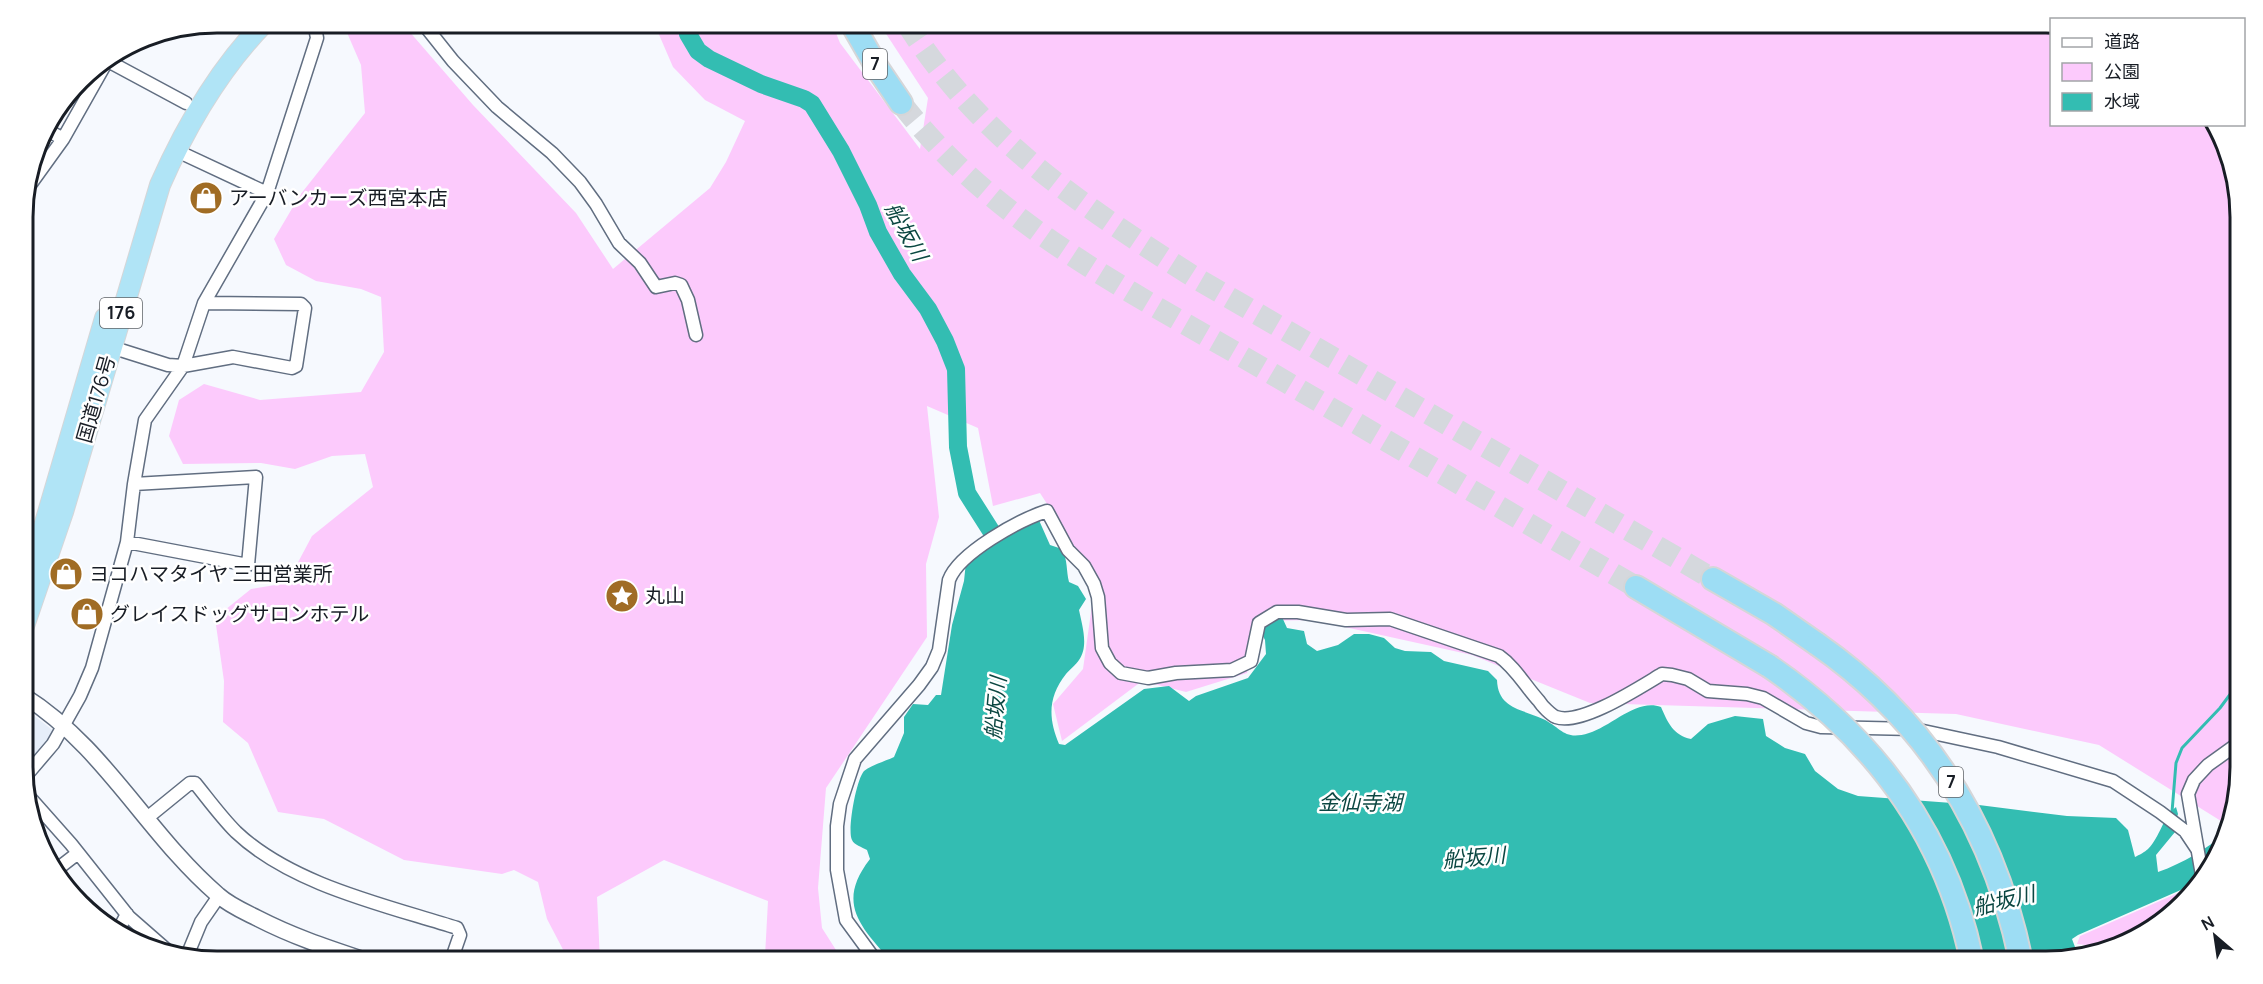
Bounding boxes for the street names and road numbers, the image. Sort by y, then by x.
road number: 7 [863,49,887,79]
road number: 176 [100,298,142,328]
street label: 国道176号 [70,352,121,446]
road number: 7 [1939,767,1963,797]

